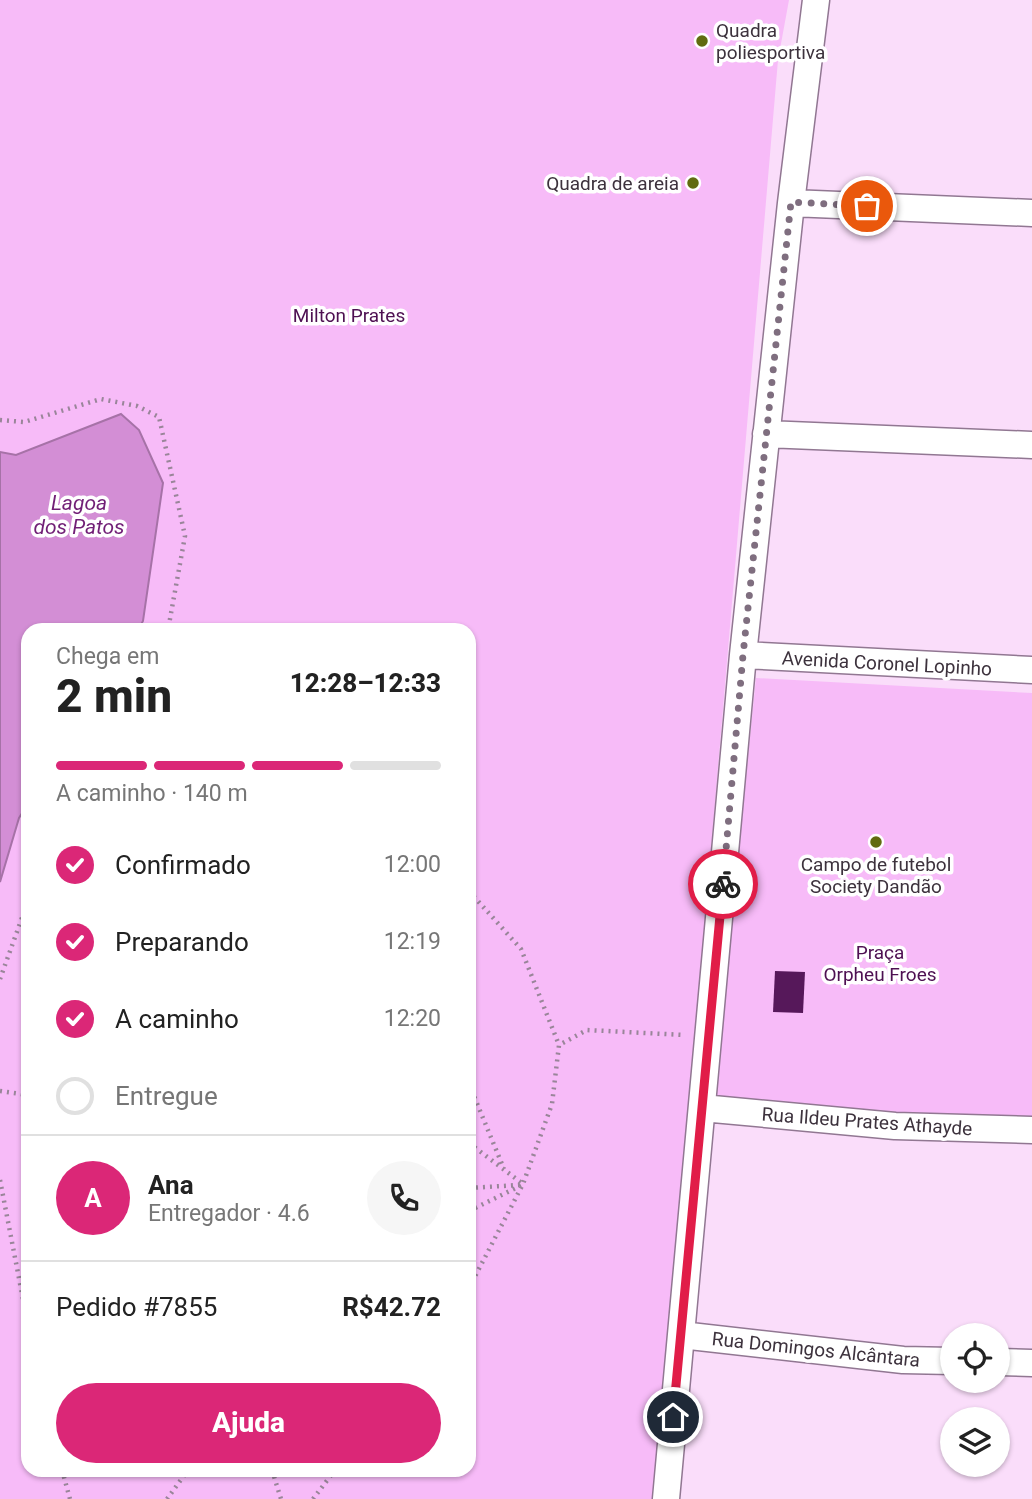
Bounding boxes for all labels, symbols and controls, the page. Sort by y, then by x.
place label: Quadra poliesportiva [716,19,825,64]
marker: Quadra poliesportiva [694,33,710,49]
place label: Quadra de areia [546,172,679,195]
marker: Quadra de areia [685,175,701,191]
pin [837,176,897,236]
icon: bag [848,187,886,225]
park label: Milton Prates [293,304,405,327]
water label: Lagoa dos Patos [33,491,125,539]
text: Chega em [56,643,159,670]
street label: Avenida Coronel Lopinho [781,647,993,680]
text: 12:28–12:33 [290,668,441,698]
text: 2 min [56,669,172,723]
text: A caminho · 140 m [56,780,248,807]
marker: Campo de futebol Society Dandão [868,834,884,850]
icon: check [56,846,94,884]
courier [688,849,758,919]
text: Confirmado [115,850,251,880]
text: 12:00 [384,851,441,878]
place label: Campo de futebol Society Dandão [801,853,951,898]
icon: bike [704,865,742,903]
icon: check [56,923,94,961]
text: Preparando [115,927,249,957]
text: 12:19 [384,928,441,955]
park label: Praça Orpheu Froes [823,941,937,986]
icon: check [56,1000,94,1038]
text: A caminho [115,1004,239,1034]
text: 12:20 [384,1005,441,1032]
text: Entregue [115,1081,218,1111]
street label: Rua Ildeu Prates Athayde [761,1103,973,1140]
button: phone [367,1161,441,1235]
text: Ana [148,1170,194,1200]
text: A [84,1183,102,1213]
text: Entregador · 4.6 [148,1200,310,1227]
text: Pedido #7855 [56,1292,217,1322]
text: R$42.72 [342,1292,441,1322]
map controls [940,1323,1010,1477]
button: locate [940,1323,1010,1393]
street label: Rua Domingos Alcântara [711,1327,921,1372]
button: Ajuda [56,1383,441,1463]
pin [643,1387,703,1447]
icon: home [654,1398,692,1436]
button: layers [940,1407,1010,1477]

